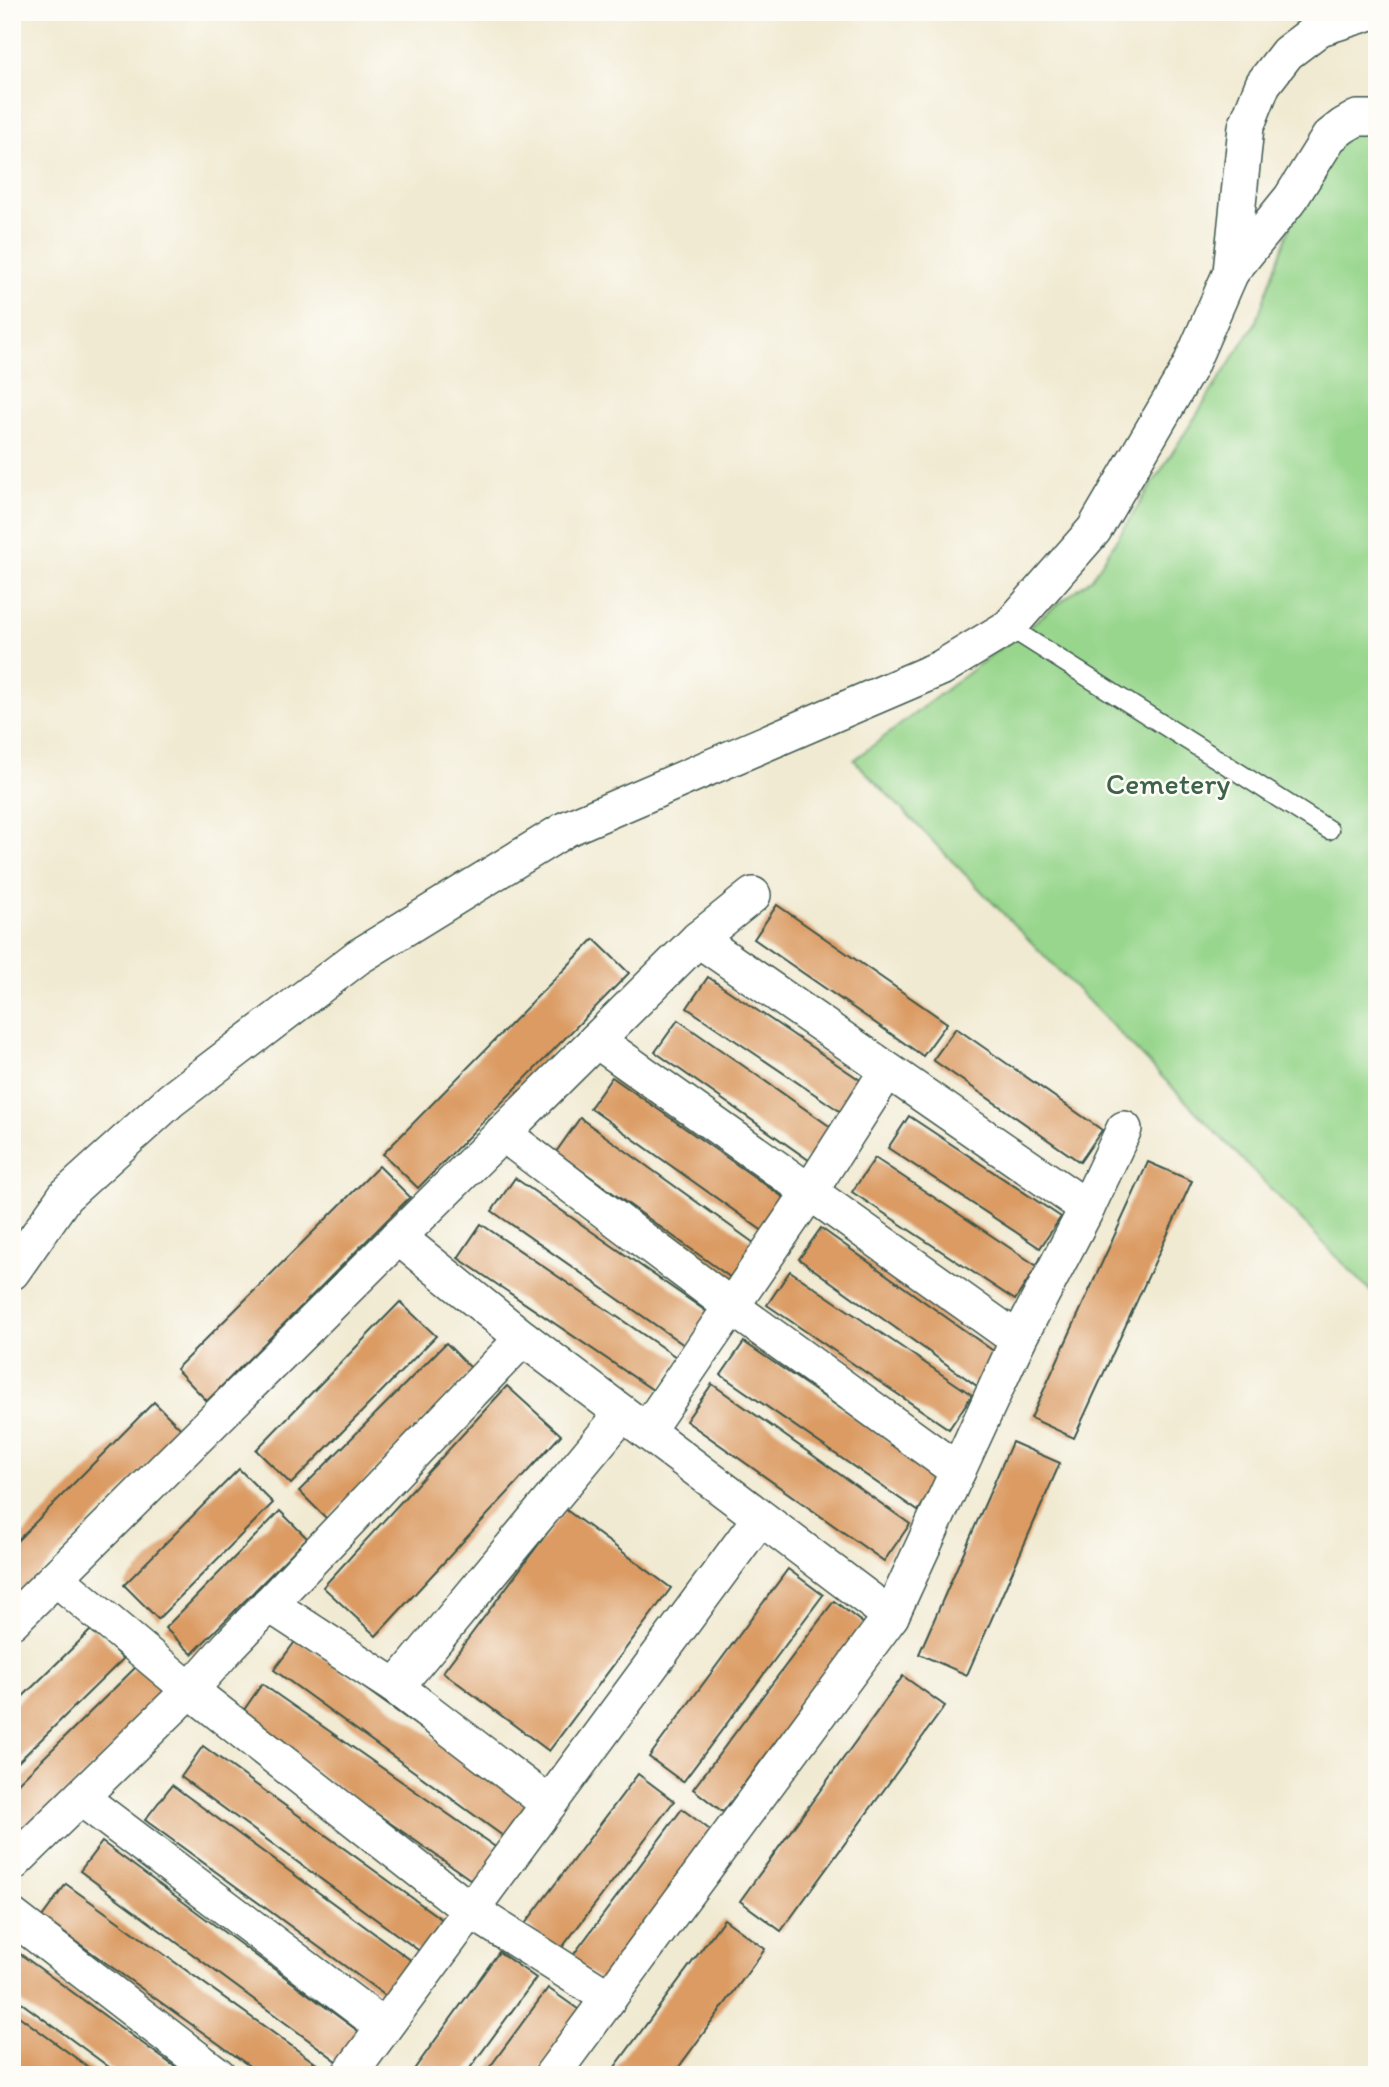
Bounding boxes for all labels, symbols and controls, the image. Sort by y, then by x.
park label: Cemetery [1106,765,1230,802]

